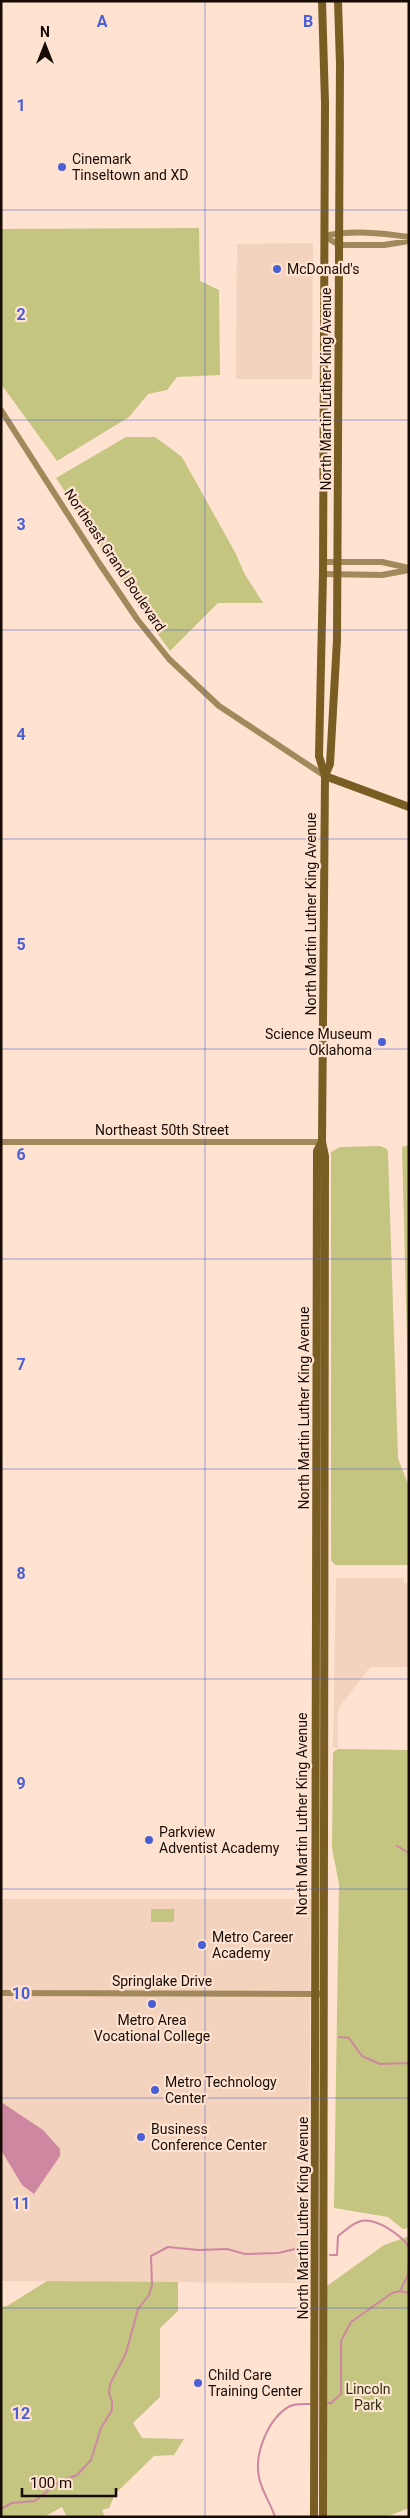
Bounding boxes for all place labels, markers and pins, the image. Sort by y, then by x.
place label: Cinemark Tinseltown and XD [72,151,188,183]
marker: Cinemark Tinseltown and XD [56,161,68,173]
place label: McDonald's [287,261,360,277]
marker: McDonald's [271,263,283,275]
place label: Science Museum Oklahoma [265,1026,372,1058]
marker: Science Museum Oklahoma [376,1036,388,1048]
place label: Parkview Adventist Academy [159,1824,280,1856]
marker: Parkview Adventist Academy [143,1834,155,1846]
place label: Metro Career Academy [212,1929,293,1961]
marker: Metro Career Academy [196,1939,208,1951]
marker: Metro Area Vocational College [146,1998,158,2010]
place label: Metro Area Vocational College [94,2012,210,2044]
place label: Metro Technology Center [165,2074,277,2106]
marker: Metro Technology Center [149,2084,161,2096]
place label: Business Conference Center [151,2121,267,2153]
marker: Business Conference Center [135,2131,147,2143]
place label: Child Care Training Center [208,2367,303,2399]
marker: Child Care Training Center [192,2377,204,2389]

